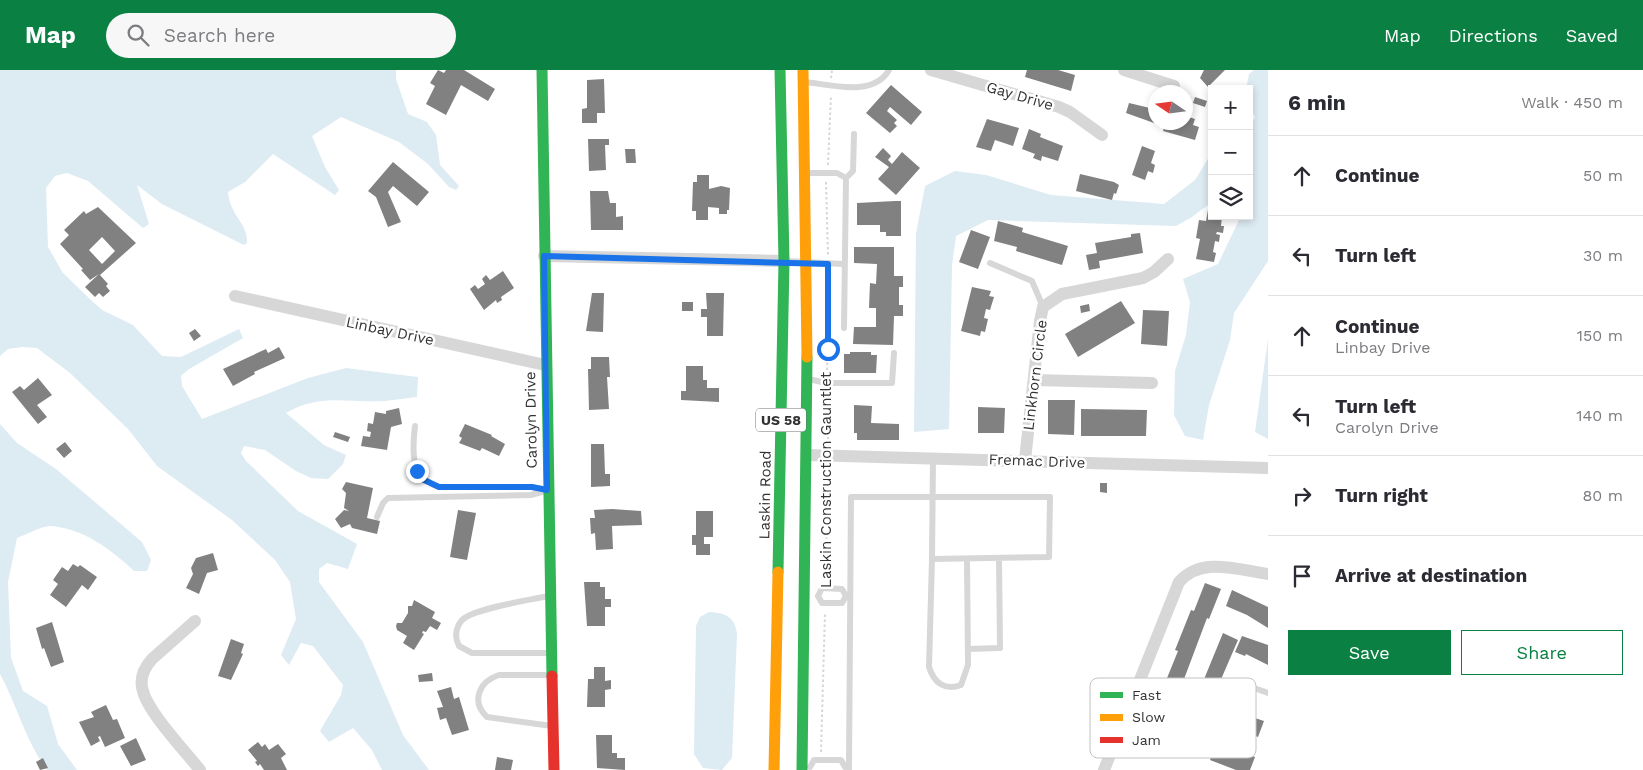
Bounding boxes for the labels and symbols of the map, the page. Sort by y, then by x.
street label: Gay Drive [984,78,1056,114]
north arrow [1148,85,1193,130]
street label: Linbay Drive [344,313,436,349]
street label: Linkhorn Circle [1019,319,1051,431]
route start [817,338,840,361]
street label: Carolyn Drive [521,371,541,469]
street label: Laskin Construction Gauntlet [817,371,835,588]
road number: US 58 [756,408,806,432]
street label: Laskin Road [755,450,775,540]
street label: Fremac Drive [988,450,1086,472]
route end [406,460,429,483]
legend [1090,678,1256,758]
text: Fast [1132,687,1161,703]
text: Slow [1132,709,1165,725]
text: Jam [1132,732,1161,748]

